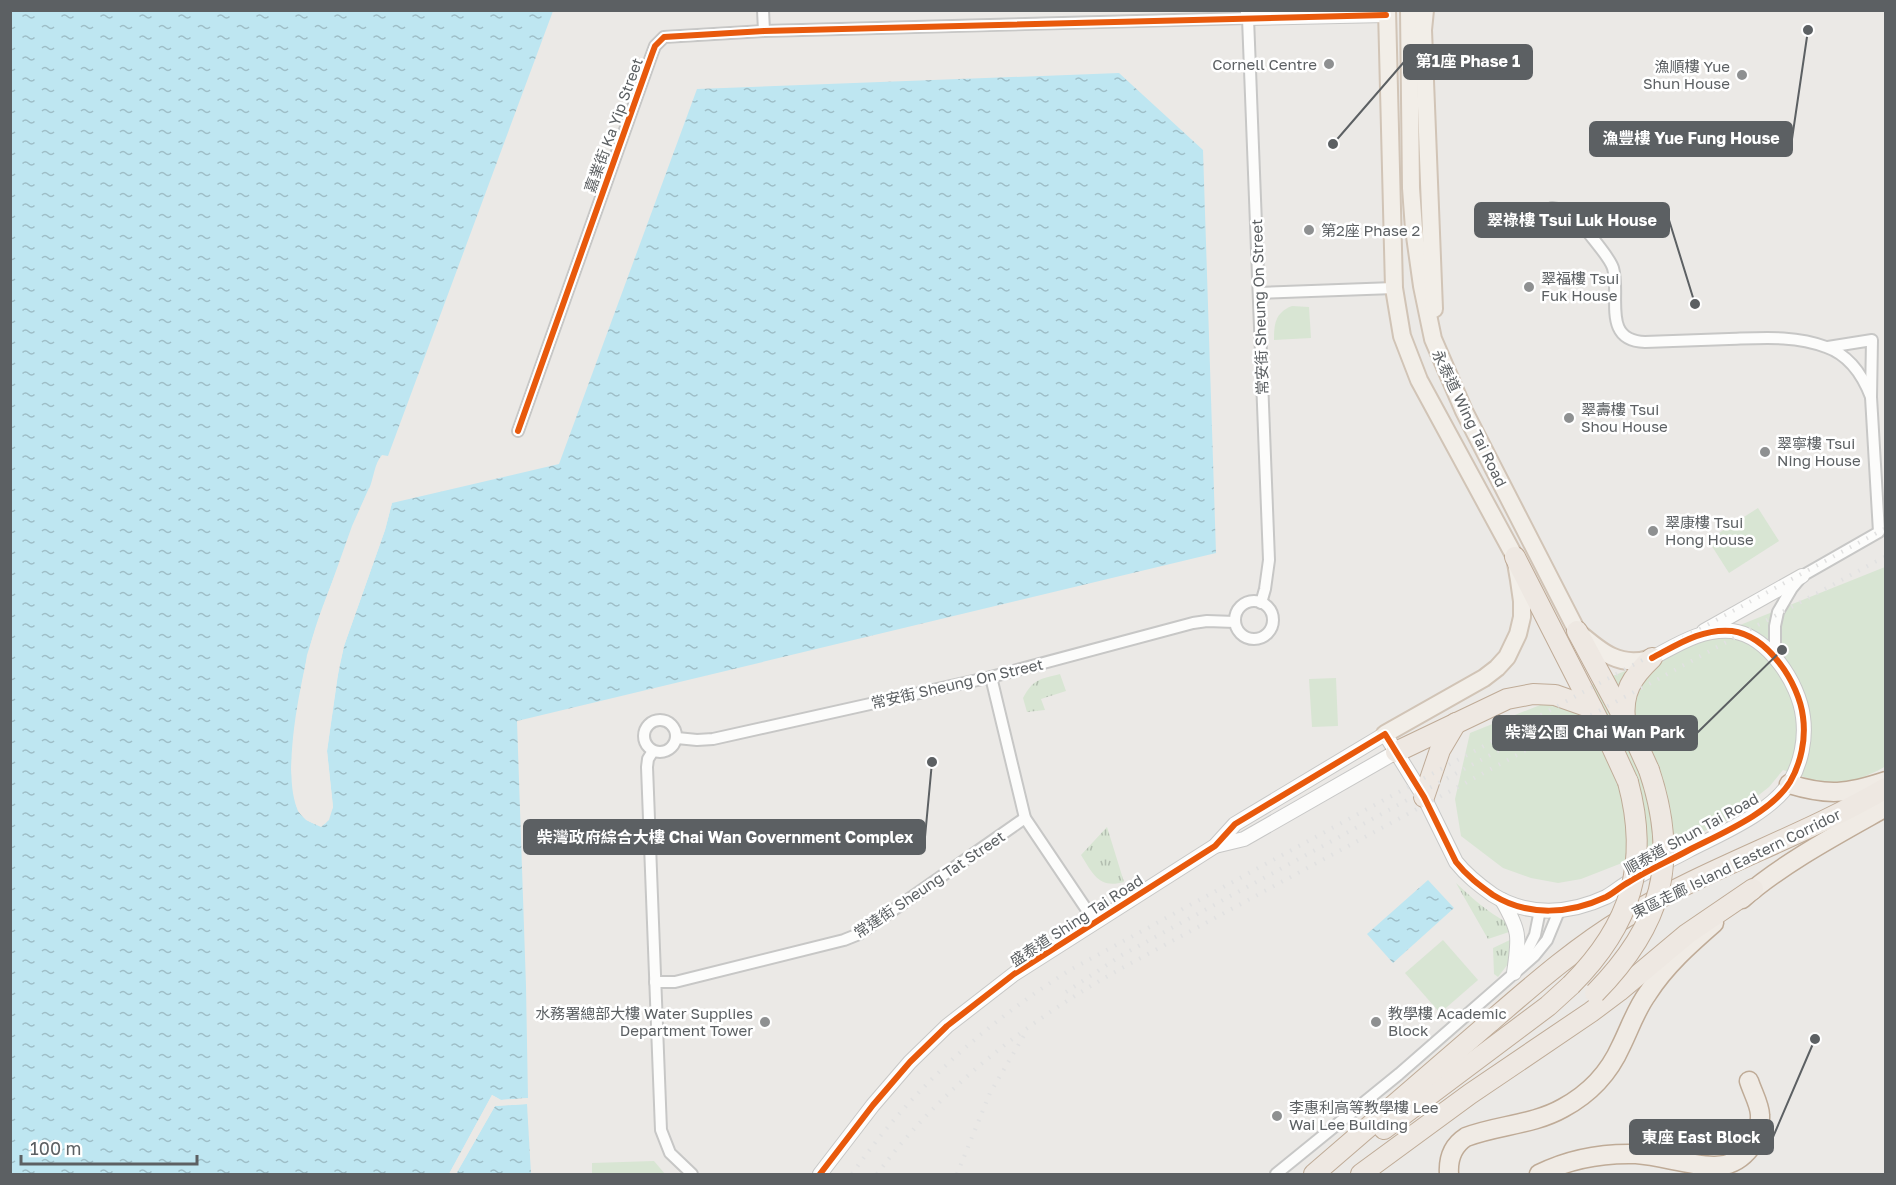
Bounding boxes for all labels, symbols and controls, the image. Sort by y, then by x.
callout: 第1座 Phase 1 [1404,45,1532,79]
text: 第1座 Phase 1 [1416,51,1520,71]
street label: 嘉業街 Ka Yip Street [580,55,646,195]
place label: Cornell Centre [1212,55,1317,73]
marker: Cornell Centre [1322,57,1336,71]
place label: 漁順樓 Yue Shun House [1643,57,1730,92]
marker: 漁順樓 Yue Shun House [1735,68,1749,82]
callout: 漁豐樓 Yue Fung House [1590,122,1792,156]
text: 漁豐樓 Yue Fung House [1602,128,1780,148]
callout: 翠祿樓 Tsui Luk House [1475,203,1669,237]
text: 翠祿樓 Tsui Luk House [1487,210,1657,230]
street label: 常安街 Sheung On Street [1247,219,1271,395]
place label: 第2座 Phase 2 [1321,221,1420,239]
marker: 第2座 Phase 2 [1302,223,1316,237]
place label: 翠福樓 Tsui Fuk House [1541,269,1619,304]
marker: 翠福樓 Tsui Fuk House [1522,280,1536,294]
street label: 永泰道 Wing Tai Road [1429,346,1511,490]
place label: 翠壽樓 Tsui Shou House [1581,400,1668,435]
marker: 翠壽樓 Tsui Shou House [1562,411,1576,425]
place label: 翠寧樓 Tsui Ning House [1777,434,1861,469]
marker: 翠寧樓 Tsui Ning House [1758,445,1772,459]
place label: 翠康樓 Tsui Hong House [1665,513,1754,548]
marker: 翠康樓 Tsui Hong House [1646,524,1660,538]
street label: 常安街 Sheung On Street [869,654,1045,712]
callout: 柴灣公園 Chai Wan Park [1493,716,1697,750]
text: 柴灣公園 Chai Wan Park [1505,722,1686,742]
street label: 順泰道 Shun Tai Road [1621,789,1761,877]
street label: 東區走廊 Island Eastern Corridor [1629,804,1843,921]
callout: 柴灣政府綜合大樓 Chai Wan Government Complex [524,820,925,854]
text: 柴灣政府綜合大樓 Chai Wan Government Complex [537,827,914,847]
street label: 常達街 Sheung Tat Street [850,827,1008,941]
street label: 盛泰道 Shing Tai Road [1006,870,1146,970]
place label: 水務署總部大樓 Water Supplies Department Tower [535,1004,753,1039]
place label: 教學樓 Academic Block [1388,1004,1507,1039]
marker: 水務署總部大樓 Water Supplies Department Tower [758,1015,772,1029]
marker: 教學樓 Academic Block [1369,1015,1383,1029]
place label: 李惠利高等教學樓 Lee Wai Lee Building [1289,1098,1439,1133]
marker: 李惠利高等教學樓 Lee Wai Lee Building [1270,1109,1284,1123]
callout: 東座 East Block [1630,1120,1773,1154]
text: 東座 East Block [1641,1127,1761,1147]
scale bar [21,1128,196,1166]
text: 100 m [30,1137,81,1159]

